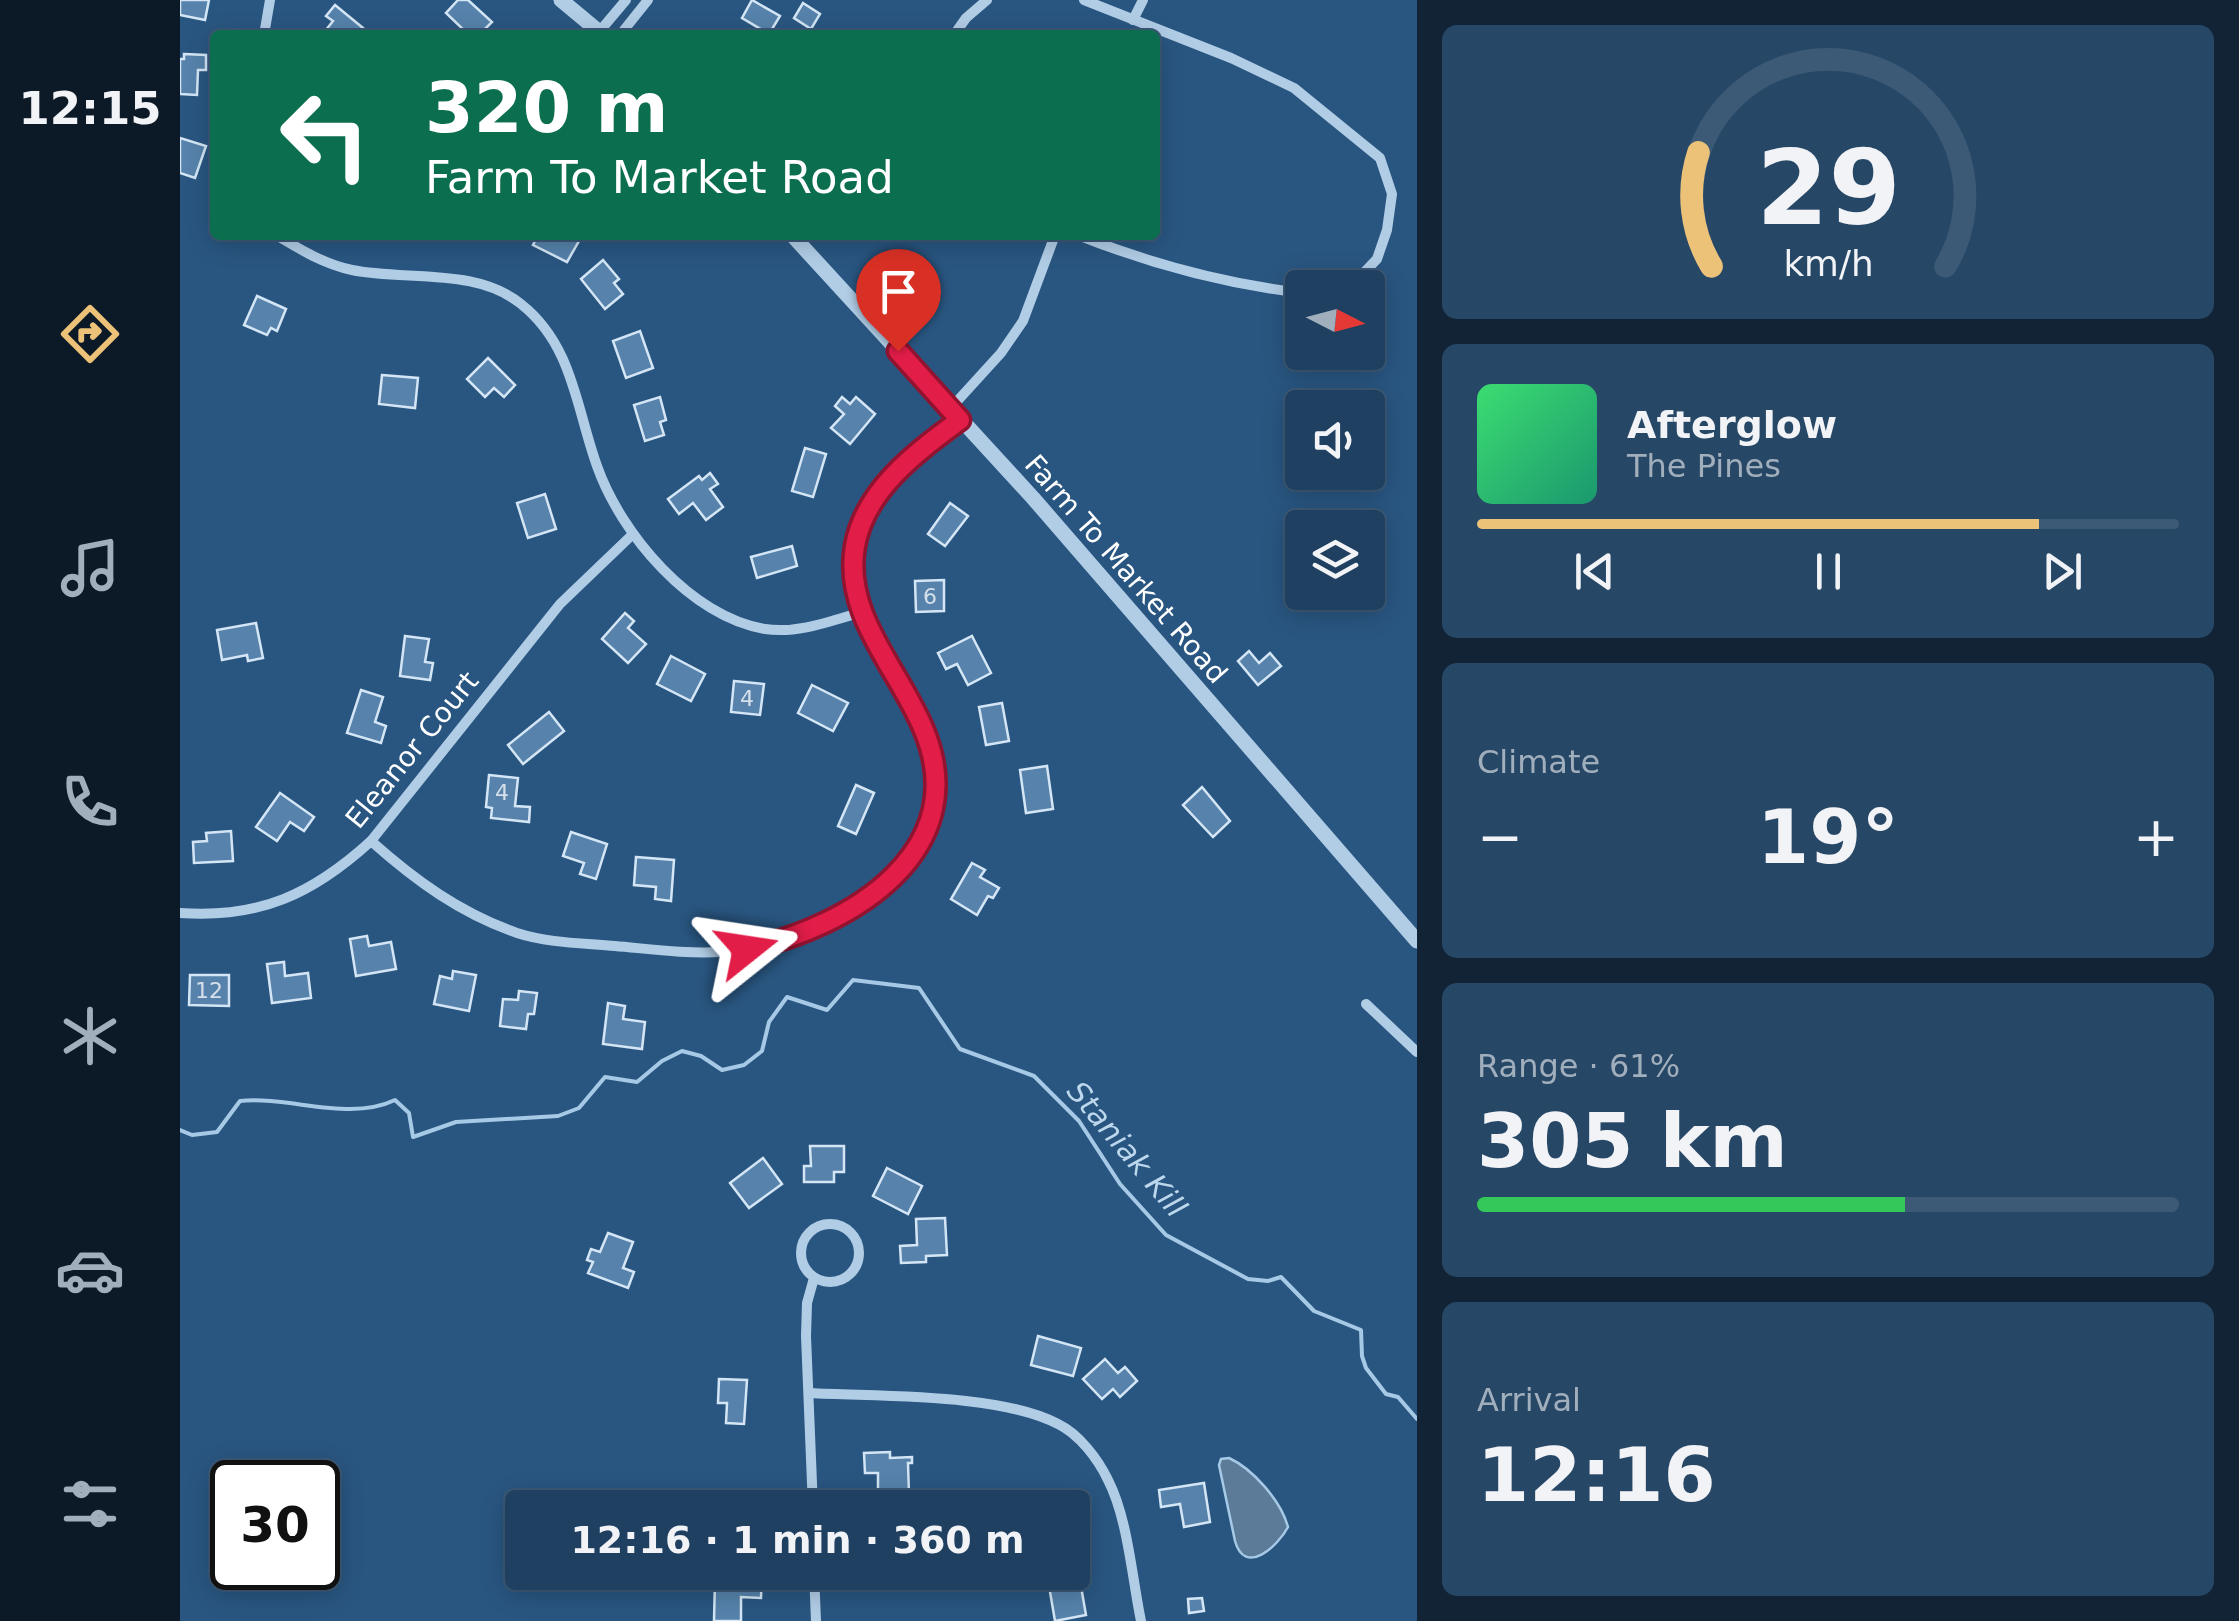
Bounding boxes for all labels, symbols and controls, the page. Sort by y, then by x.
text: 320 m [425,67,668,149]
icon: left [260,70,390,200]
text: 12:15 [18,82,162,135]
text: 29 [1756,127,1900,249]
text: Farm To Market Road [425,151,894,204]
text: km/h [1783,243,1873,284]
pin [856,249,941,352]
icon: arrive [871,264,926,319]
north arrow [1285,270,1385,370]
map controls [1285,270,1385,610]
icon: directions [55,299,125,369]
button: sound [1285,390,1385,490]
text: Afterglow [1627,403,1837,447]
text: The Pines [1627,447,1781,485]
street label: Farm To Market Road [1018,448,1234,690]
button: layers [1285,510,1385,610]
icon: music [55,533,125,603]
icon: previous [1567,544,1622,599]
icon: pause [1801,544,1856,599]
icon: next [2035,544,2090,599]
house number: 6 [923,584,937,609]
street label: Eleanor Court [339,665,485,835]
house number: 4 [740,686,754,711]
text: Climate [1477,743,1600,781]
icon: phone [55,767,125,837]
house number: 4 [495,780,509,805]
text: 19° [1757,793,1899,881]
text: − [1477,805,1523,869]
text: + [2133,805,2179,869]
position arrow [695,897,799,1001]
house number: 12 [195,978,223,1003]
icon: climate [55,1001,125,1071]
text: Range · 61% [1477,1047,1680,1085]
water label: Staniak Kill [1060,1074,1194,1225]
text: 305 km [1477,1097,1788,1185]
icon: car [55,1235,125,1305]
text: Arrival [1477,1381,1581,1419]
text: 12:16 [1477,1431,1716,1519]
speed limit sign: 30 [210,1460,340,1590]
icon: filters [55,1469,125,1539]
text: 12:16 · 1 min · 360 m [570,1518,1025,1562]

